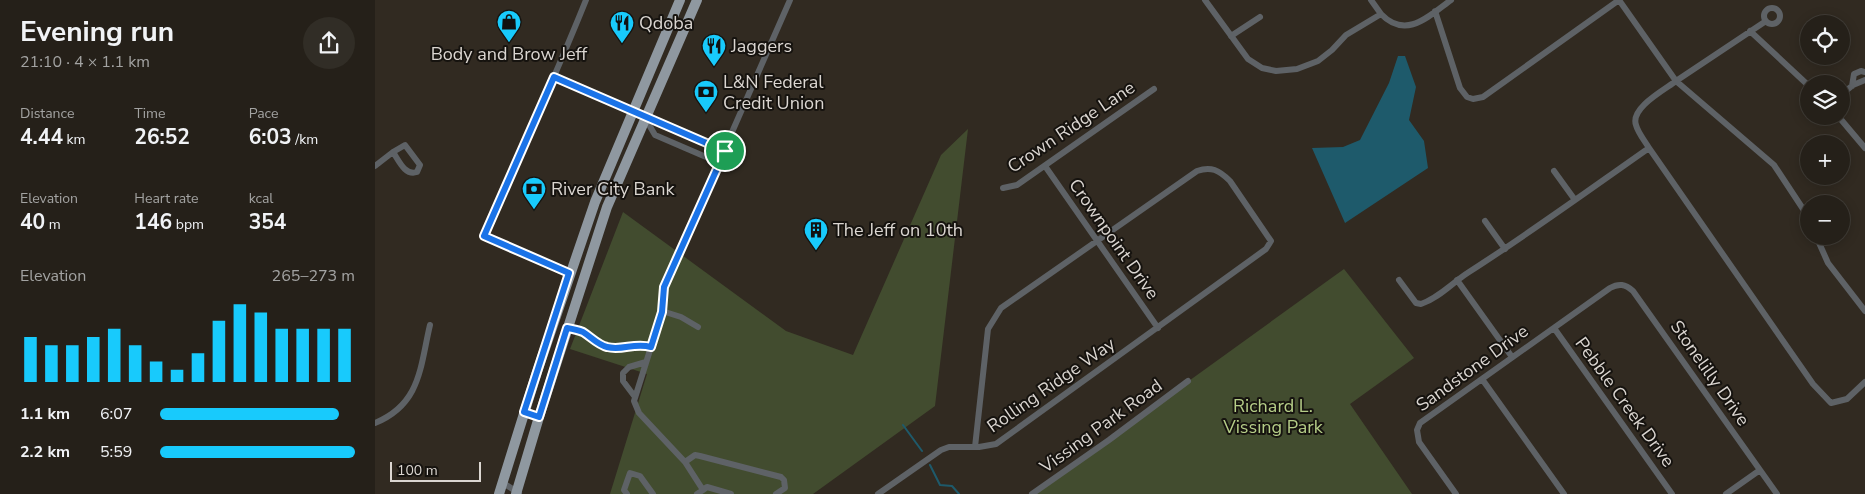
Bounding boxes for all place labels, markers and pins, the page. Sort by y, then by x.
shop icon: Body and Brow Jeff [496,9,522,43]
restaurant icon: Qdoba [609,10,635,44]
place label: Qdoba [639,11,693,35]
restaurant icon: Jaggers [701,33,727,67]
place label: Jaggers [730,34,792,58]
place label: Body and Brow Jeff [431,42,588,66]
place label: L&N Federal Credit Union [723,70,824,115]
bank icon: L&N Federal Credit Union [693,79,719,113]
pin [704,130,746,172]
bank icon: River City Bank [521,176,547,210]
place label: River City Bank [551,177,676,201]
building icon: The Jeff on 10th [803,217,829,251]
place label: The Jeff on 10th [833,218,963,242]

